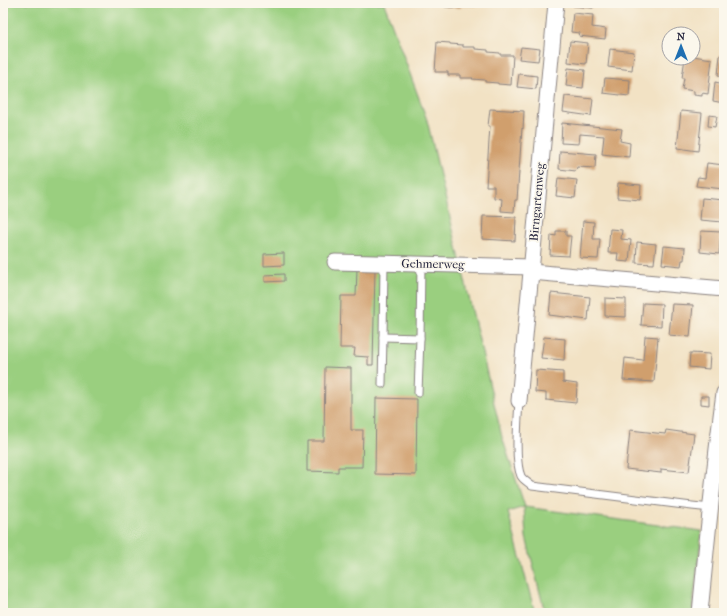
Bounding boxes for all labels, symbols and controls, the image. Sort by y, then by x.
north arrow [661,26,701,66]
text: N [677,30,686,43]
street label: Birngartenweg [527,162,547,242]
street label: Gehmerweg [401,256,465,272]

